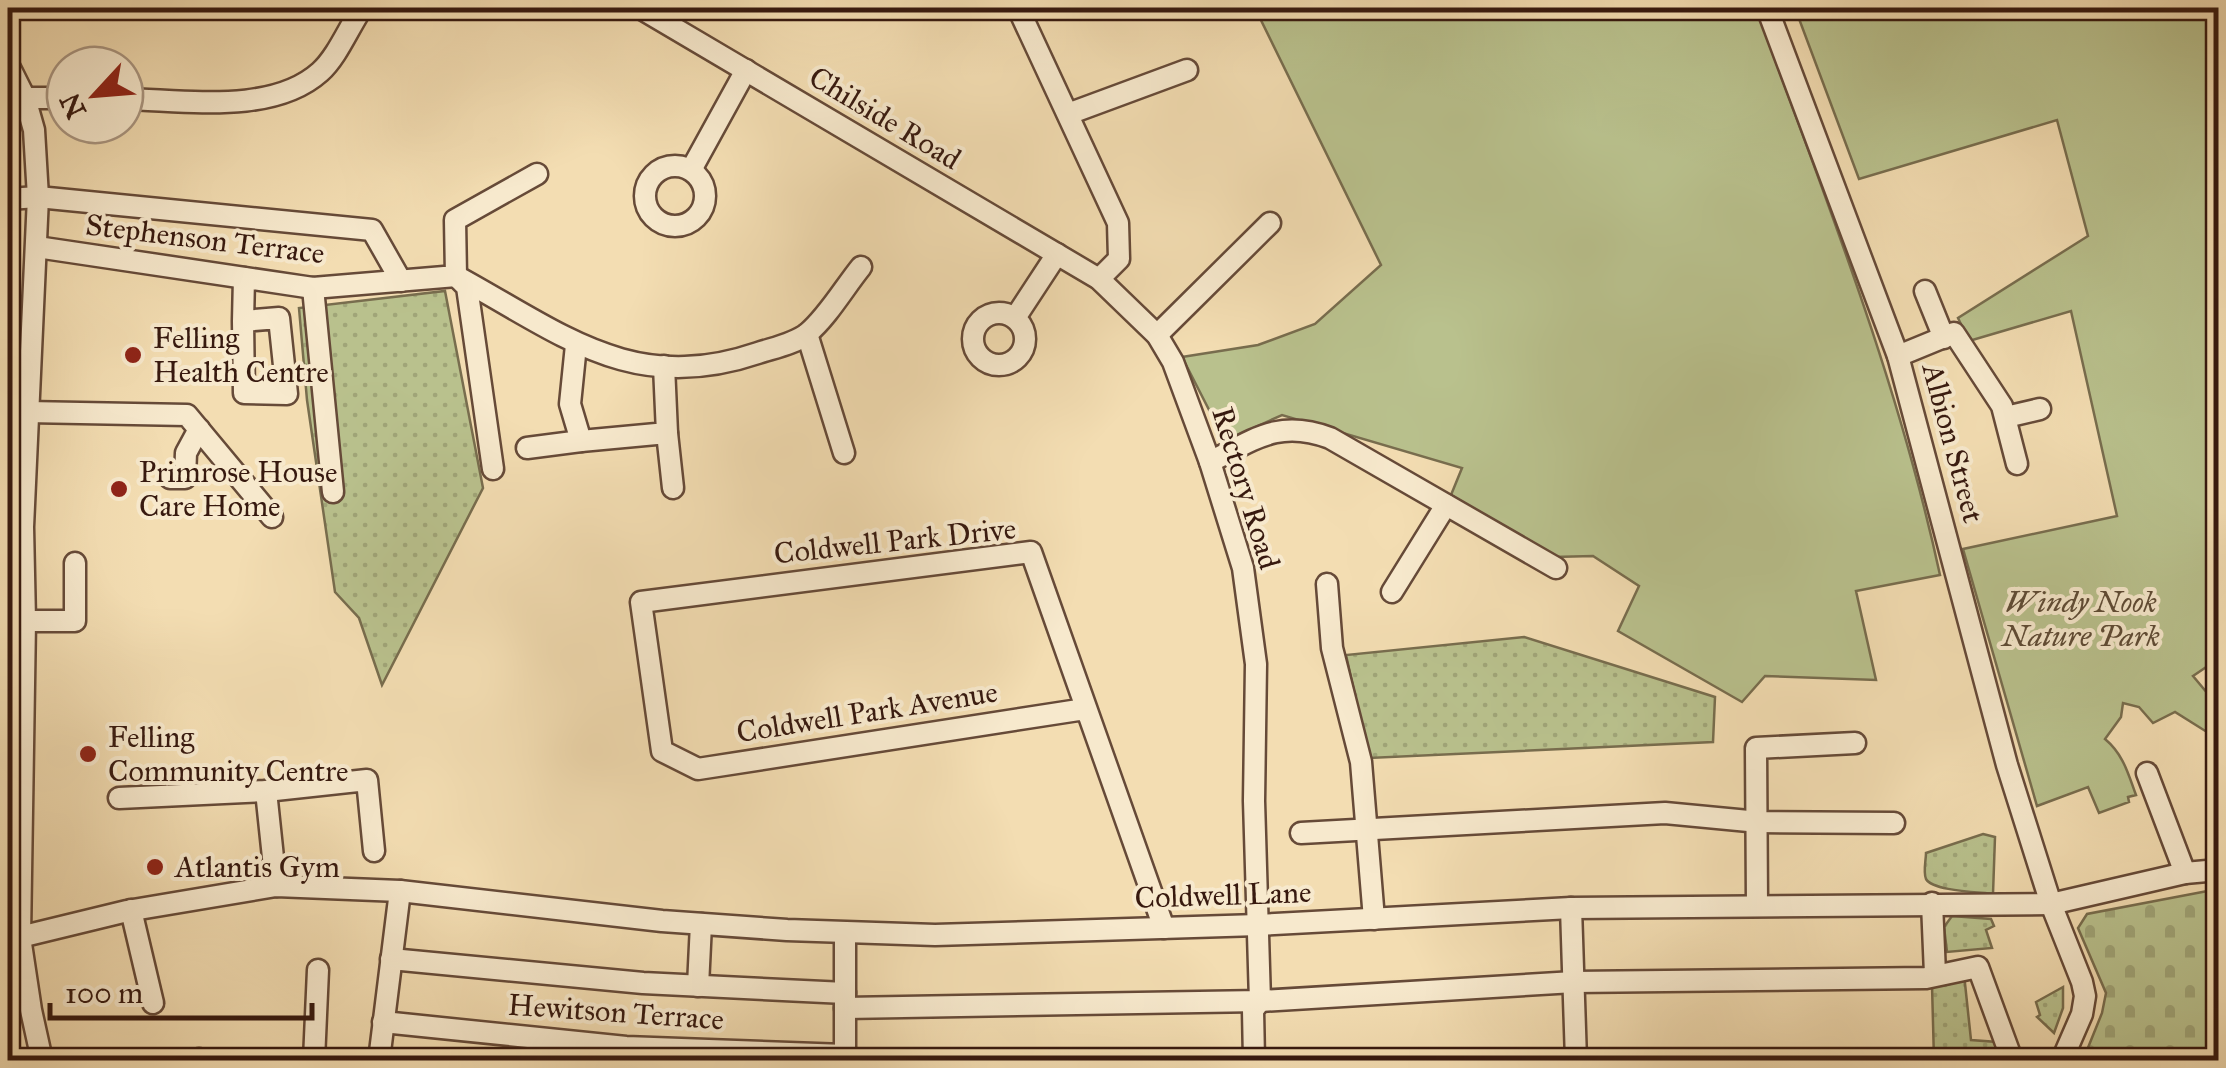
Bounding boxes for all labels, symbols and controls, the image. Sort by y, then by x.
north arrow [45,45,145,145]
street label: Chilside Road [803,59,967,177]
text: N [52,87,94,124]
street label: Stephenson Terrace [83,206,327,272]
place label: Felling Health Centre [153,320,329,390]
marker: Felling Health Centre [122,344,144,366]
street label: Albion Street [1914,357,1992,527]
street label: Rectory Road [1204,403,1288,573]
place label: Primrose House Care Home [139,454,337,524]
marker: Primrose House Care Home [108,478,130,500]
street label: Coldwell Park Drive [772,510,1018,572]
park label: Windy Nook Nature Park [2000,584,2160,654]
street label: Coldwell Park Avenue [734,674,1000,750]
place label: Felling Community Centre [108,719,349,789]
marker: Felling Community Centre [77,743,99,765]
place label: Atlantis Gym [173,849,340,885]
marker: Atlantis Gym [144,856,166,878]
street label: Coldwell Lane [1134,874,1312,916]
scale bar [50,958,312,1020]
text: 100 m [65,975,143,1011]
street label: Hewitson Terrace [507,986,725,1038]

